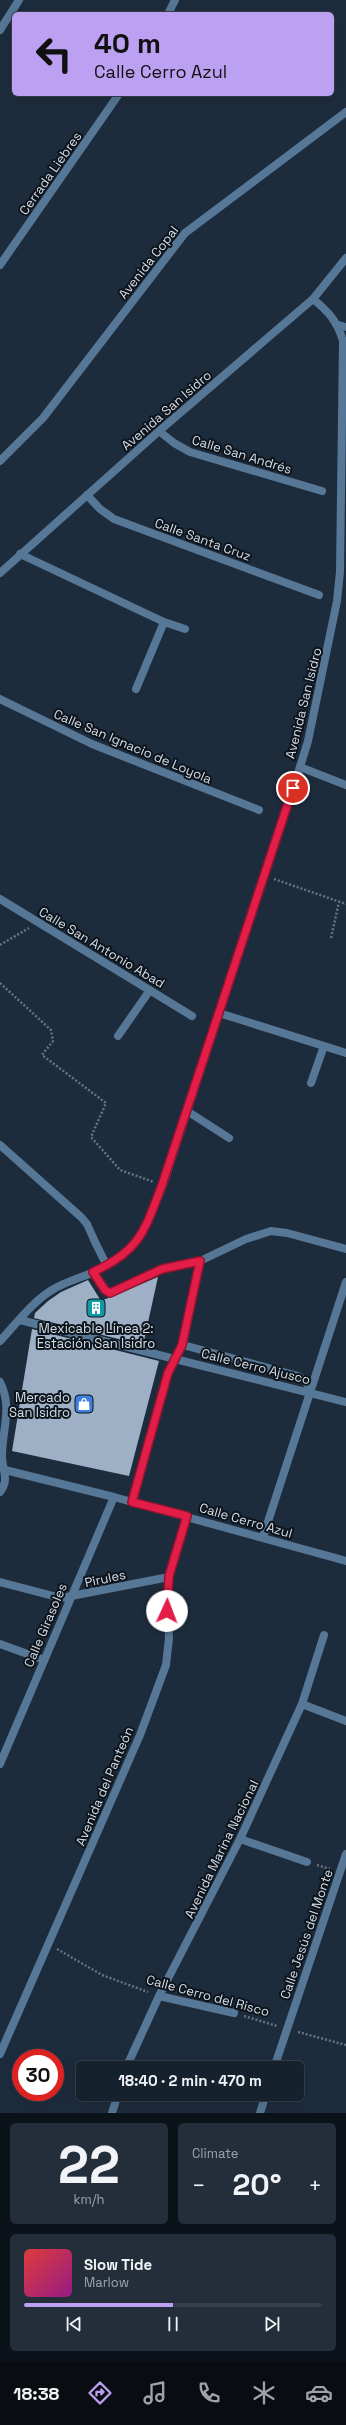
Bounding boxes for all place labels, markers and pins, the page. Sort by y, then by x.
pin [276,771,310,805]
building icon: Mexicable Línea 2: Estación San Isidro [85,1297,107,1319]
place label: Mexicable Línea 2: Estación San Isidro [37,1320,155,1352]
place label: Mercado San Isidro [9,1389,70,1421]
shop icon: Mercado San Isidro [73,1393,95,1415]

